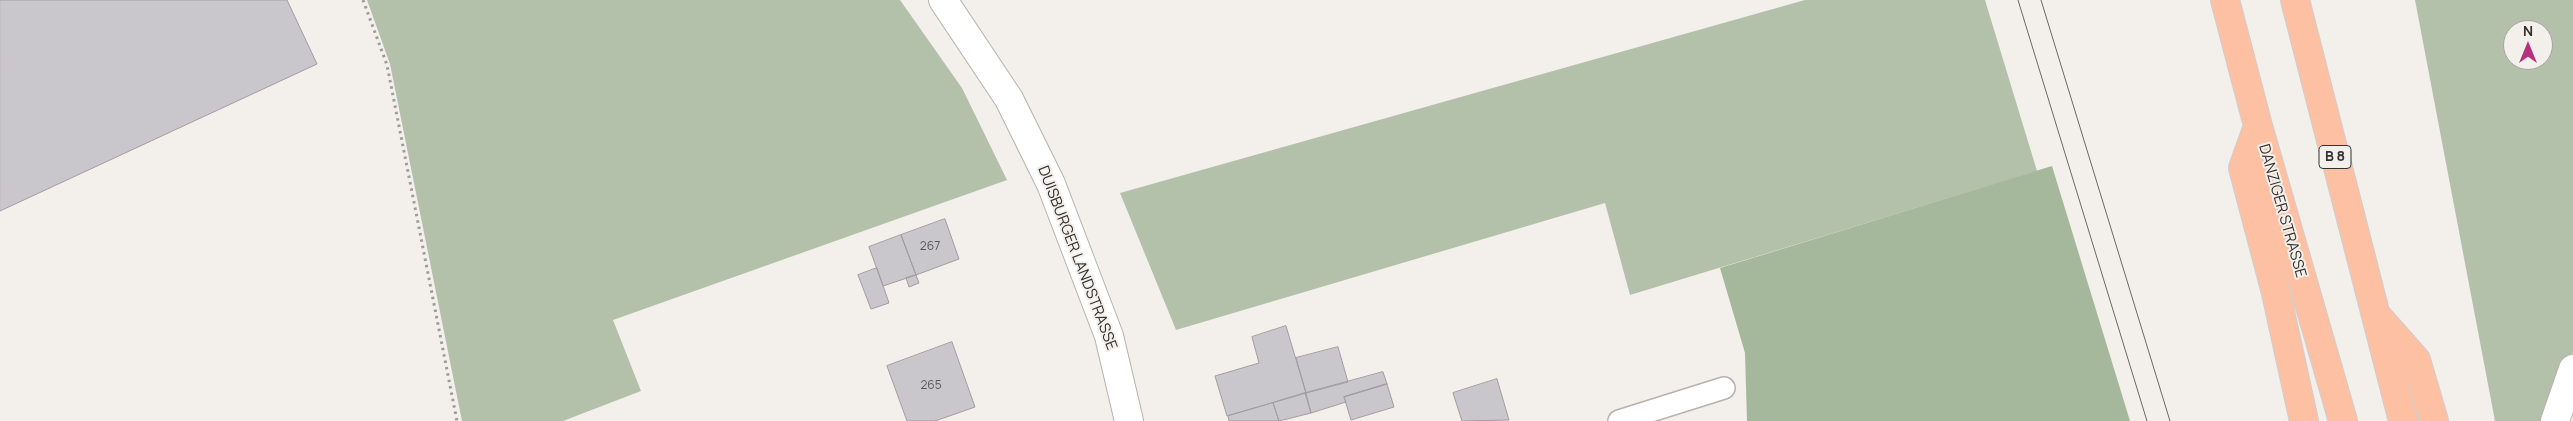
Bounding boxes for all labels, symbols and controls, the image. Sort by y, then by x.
north arrow [2503,20,2553,70]
text: N [2523,21,2533,40]
street label: DANZIGER STRASSE [2254,142,2310,280]
road number: B 8 [2319,146,2351,168]
street label: DUISBURGER LANDSTRASSE [1034,163,1120,353]
house number: 267 [920,240,940,254]
house number: 265 [920,379,942,393]

